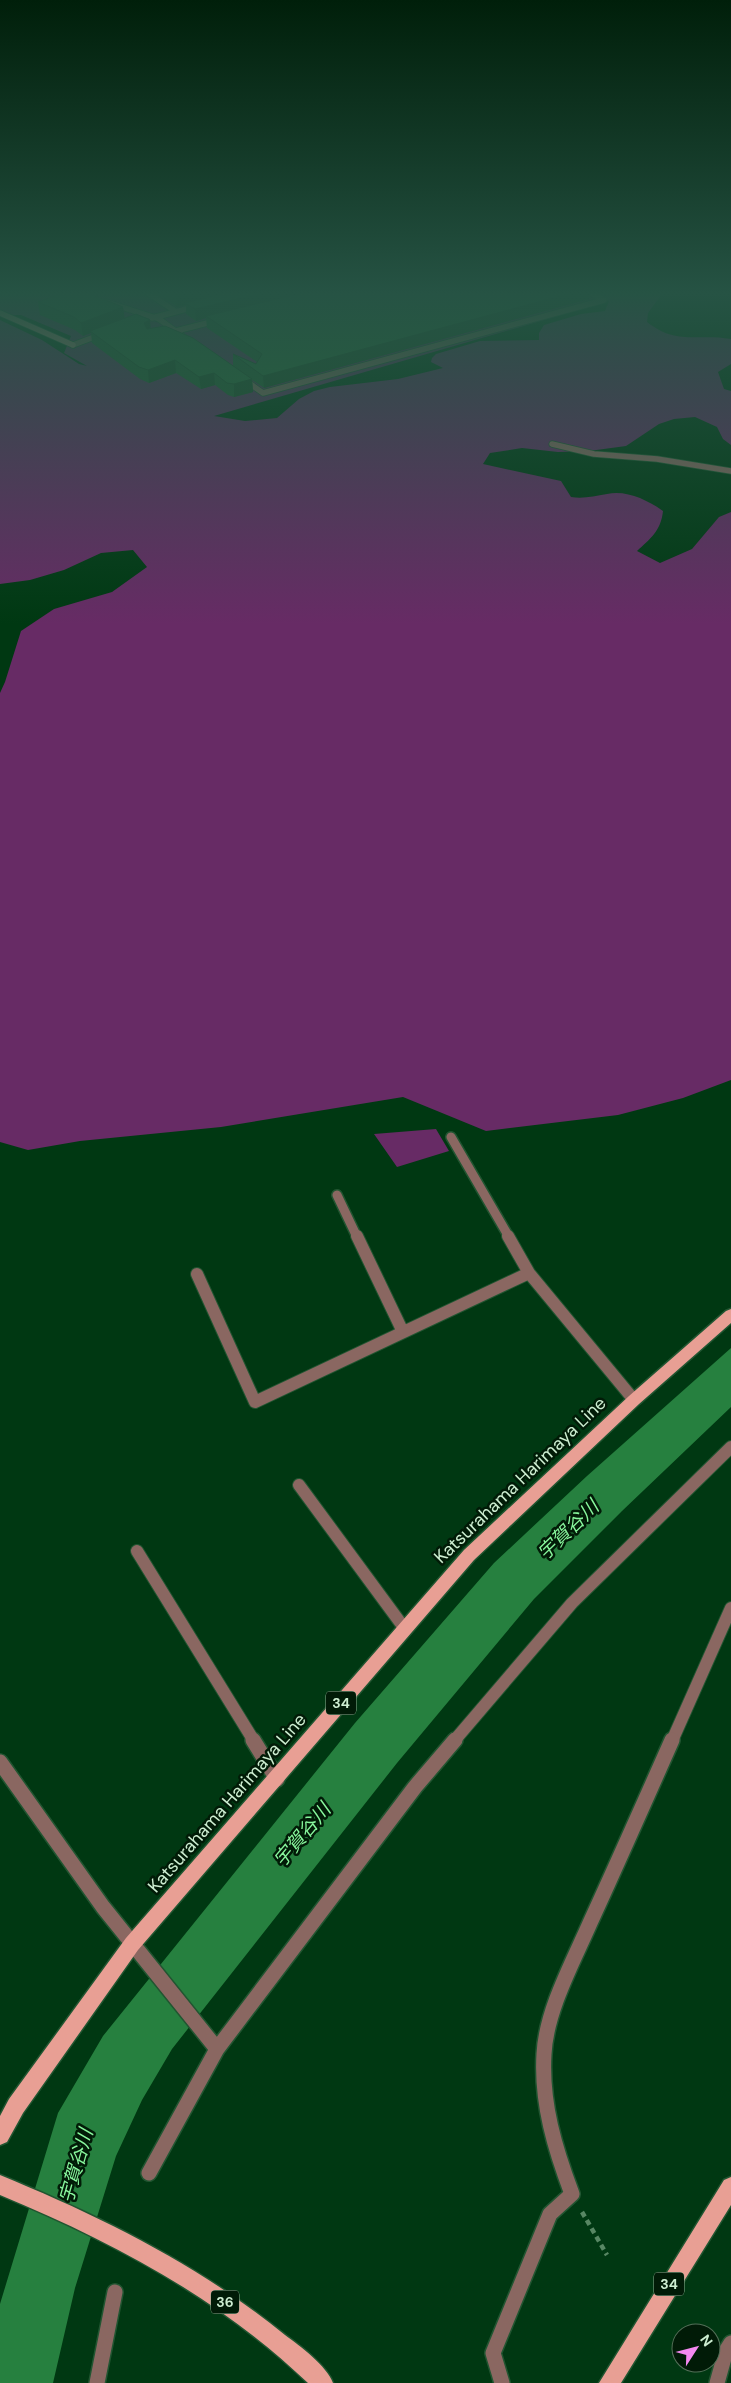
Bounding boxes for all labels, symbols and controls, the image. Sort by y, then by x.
street label: Katsurahama Harimaya Line [429,1391,611,1569]
water label: 宇賀谷川 [532,1493,605,1565]
road number: 34 [326,1692,356,1715]
street label: Katsurahama Harimaya Line [142,1708,312,1898]
water label: 宇賀谷川 [268,1796,337,1872]
water label: 宇賀谷川 [54,2124,99,2206]
road number: 34 [654,2272,684,2296]
road number: 36 [211,2290,239,2314]
north arrow [671,2323,721,2373]
text: N [696,2331,717,2350]

